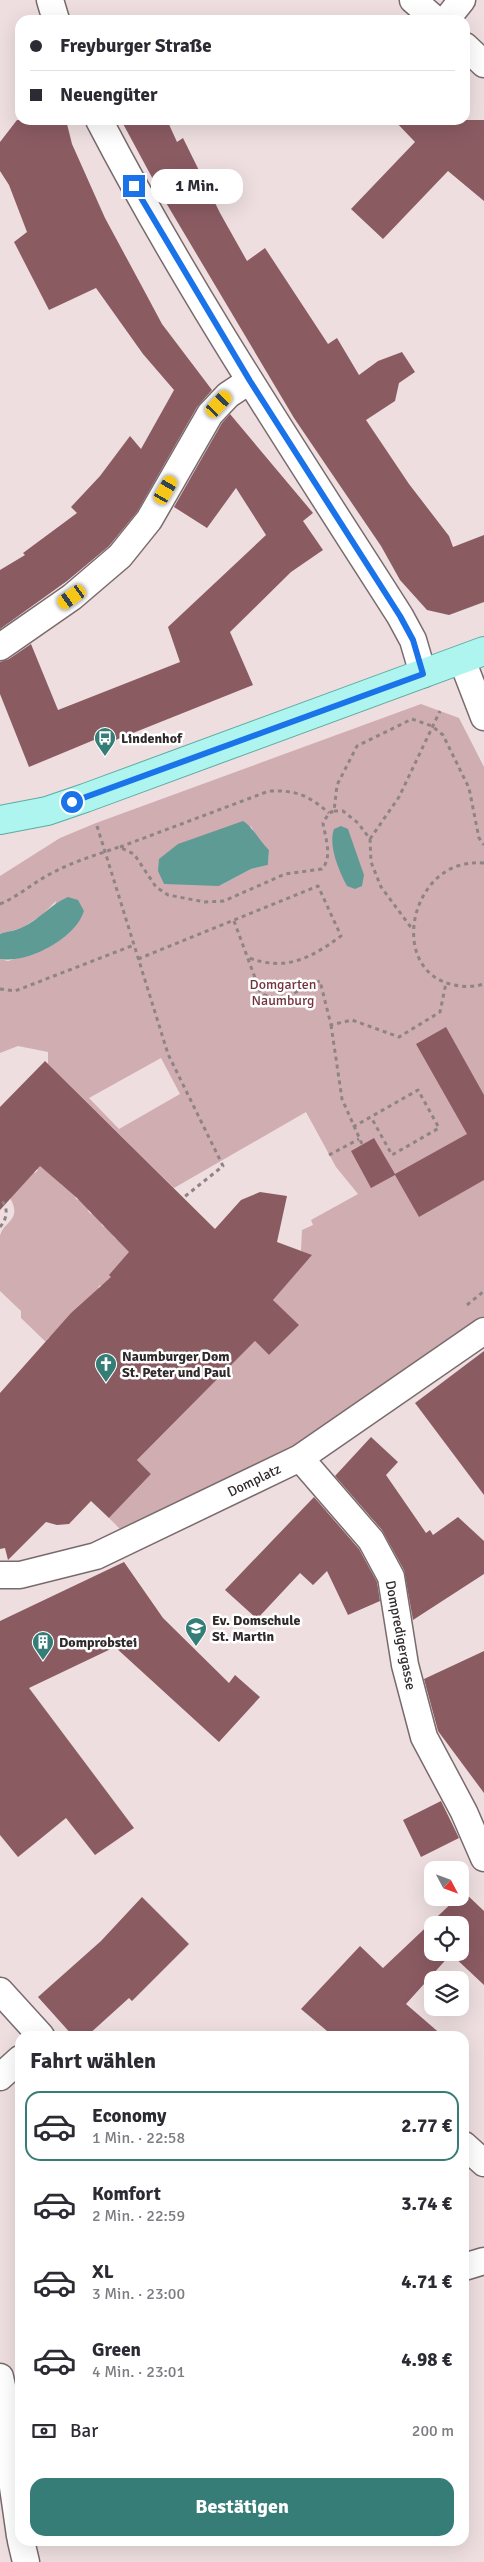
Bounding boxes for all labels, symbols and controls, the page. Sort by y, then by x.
text: Freyburger Straße [60,34,212,58]
text: Neuengüter [60,83,157,107]
callout: 1 Min. [152,168,244,204]
route end [123,175,145,197]
text: 1 Min. [175,176,219,196]
car [203,388,234,420]
car [152,473,179,507]
car [55,582,88,612]
bus stop icon: Lindenhof [93,726,117,757]
place label: Lindenhof [121,730,183,747]
route start [61,791,83,813]
park label: Domgarten Naumburg [250,976,316,1009]
place label: Naumburger Dom St. Peter und Paul [122,1348,232,1381]
church icon: Naumburger Dom St. Peter und Paul [94,1352,118,1383]
street label: Domplatz [225,1460,284,1501]
street label: Dompredigergasse [382,1579,419,1691]
place label: Ev. Domschule St. Martin [212,1612,300,1645]
school or university icon: Ev. Domschule St. Martin [184,1616,208,1647]
building icon: Domprobstei [31,1630,55,1661]
place label: Domprobstei [59,1634,137,1651]
north arrow [424,1861,469,1906]
map controls [424,1861,469,2016]
button: locate [424,1916,469,1961]
button: layers [424,1971,469,2016]
text: Fahrt wählen [30,2047,156,2074]
icon: car [32,2104,77,2149]
text: Economy [92,2104,166,2128]
text: 2.77 € [401,2114,452,2138]
text: 1 Min. · 22:58 [92,2128,185,2148]
icon: car [32,2182,77,2227]
text: Komfort [92,2182,161,2206]
text: 3.74 € [401,2192,452,2216]
text: 2 Min. · 22:59 [92,2206,185,2226]
icon: car [32,2260,77,2305]
text: XL [92,2260,114,2284]
text: 4.71 € [401,2270,452,2294]
text: 3 Min. · 23:00 [92,2284,185,2304]
icon: car [32,2338,77,2383]
text: Green [92,2338,141,2362]
text: 4.98 € [401,2348,452,2372]
text: 4 Min. · 23:01 [92,2362,185,2382]
icon: cash [30,2417,58,2445]
text: Bar [70,2419,98,2443]
text: 200 m [412,2421,454,2441]
button: Bestätigen [30,2478,454,2536]

